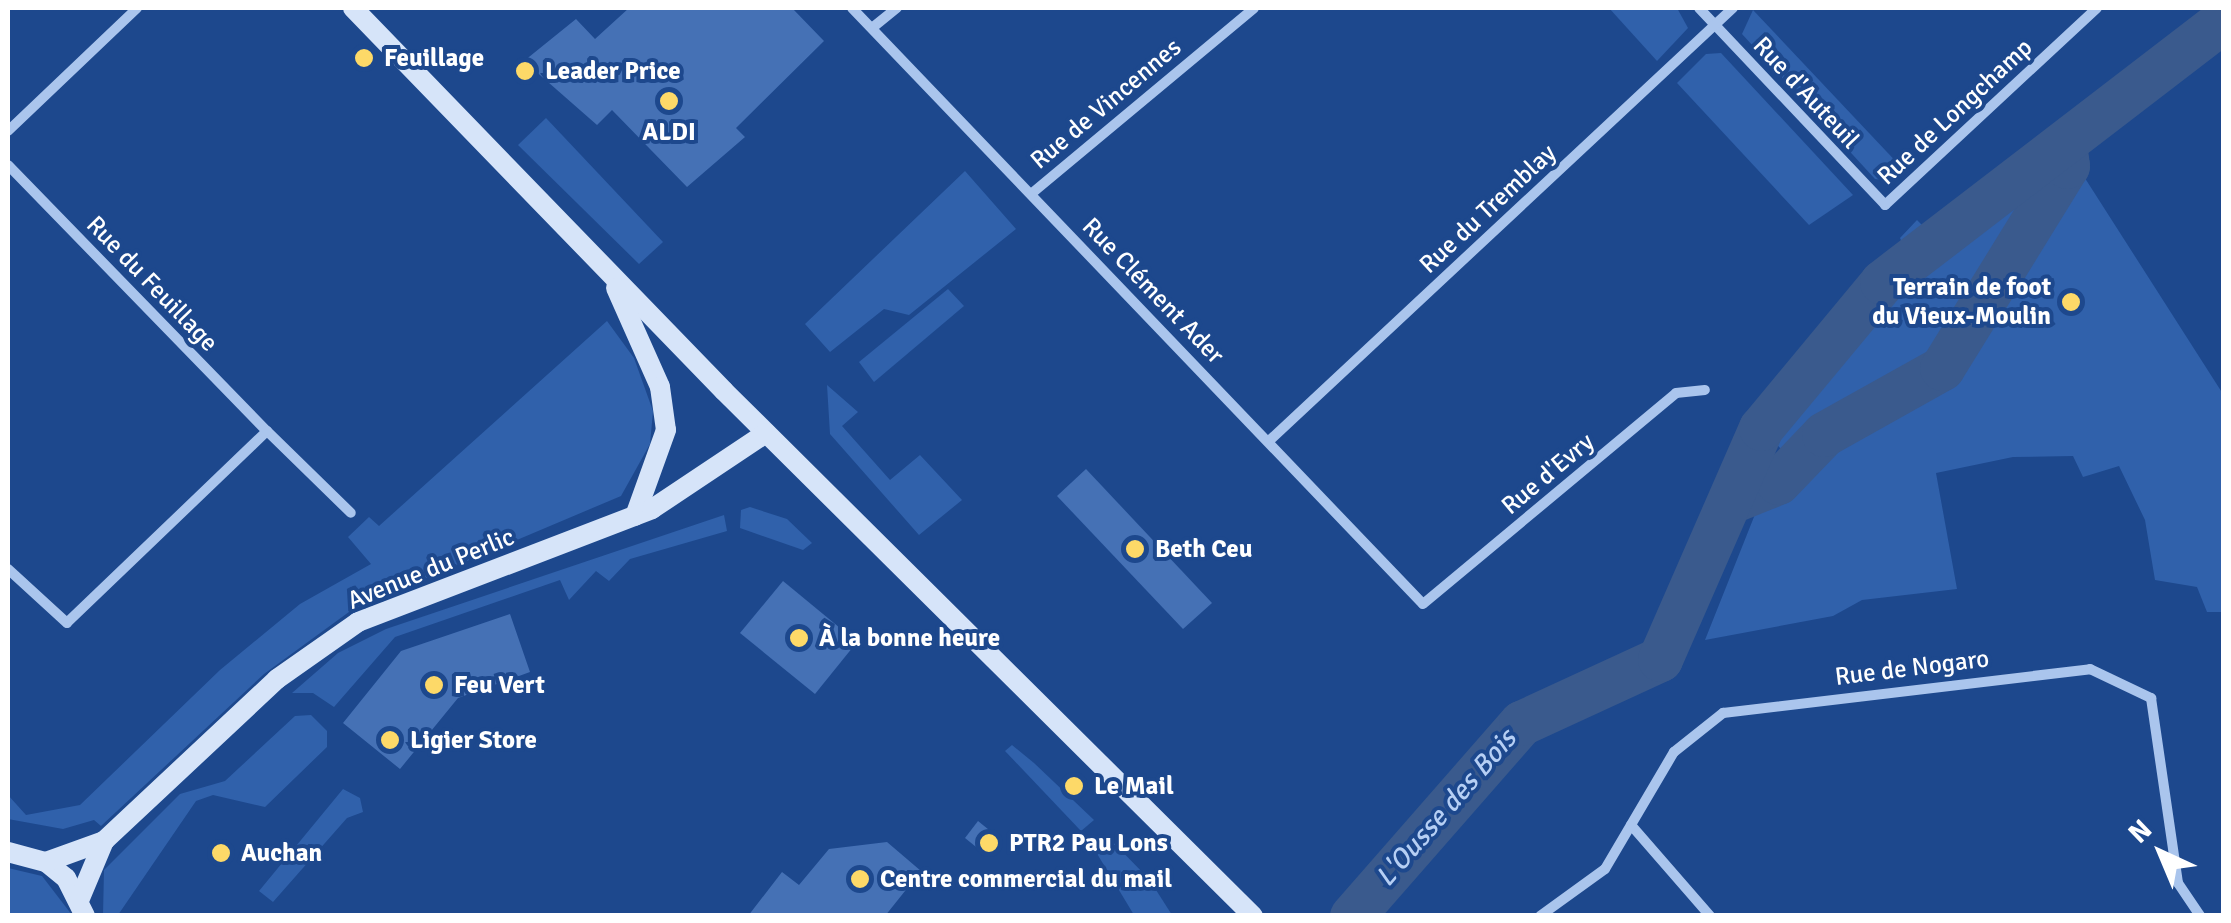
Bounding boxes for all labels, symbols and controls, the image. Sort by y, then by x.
street label: Rue d'Auteuil [1747,31,1865,155]
street label: Rue de Vincennes [1025,32,1187,176]
street label: Rue de Longchamp [1871,33,2039,191]
place label: Feuillage [384,43,484,73]
marker: Feuillage [353,47,375,69]
place label: Leader Price [545,56,681,86]
marker: Leader Price [514,60,536,82]
marker: ALDI [658,90,680,112]
place label: ALDI [642,117,696,147]
street label: Rue du Tremblay [1414,138,1562,280]
street label: Rue du Feuillage [80,210,224,358]
street label: Rue Clément Ader [1076,212,1230,370]
place label: Terrain de foot du Vieux-Moulin [1872,273,2051,332]
marker: Terrain de foot du Vieux-Moulin [2060,291,2082,313]
street label: Rue d'Evry [1496,427,1600,521]
street label: Avenue du Perlic [343,522,519,616]
place label: Beth Ceu [1155,534,1252,564]
marker: Beth Ceu [1124,538,1146,560]
place label: À la bonne heure [819,623,1000,653]
marker: À la bonne heure [788,627,810,649]
street label: Rue de Nogaro [1833,644,1991,692]
place label: Feu Vert [454,670,545,700]
marker: Feu Vert [423,674,445,696]
water label: L'Ousse des Bois [1369,723,1523,893]
place label: Ligier Store [410,725,537,755]
marker: Ligier Store [379,729,401,751]
place label: Le Mail [1094,771,1174,801]
marker: Le Mail [1063,775,1085,797]
north arrow [2111,803,2211,903]
text: N [2121,812,2159,850]
place label: PTR2 Pau Lons [1009,828,1168,858]
marker: PTR2 Pau Lons [978,832,1000,854]
place label: Auchan [241,838,322,868]
marker: Auchan [210,842,232,864]
place label: Centre commercial du mail [880,864,1172,894]
marker: Centre commercial du mail [849,868,871,890]

